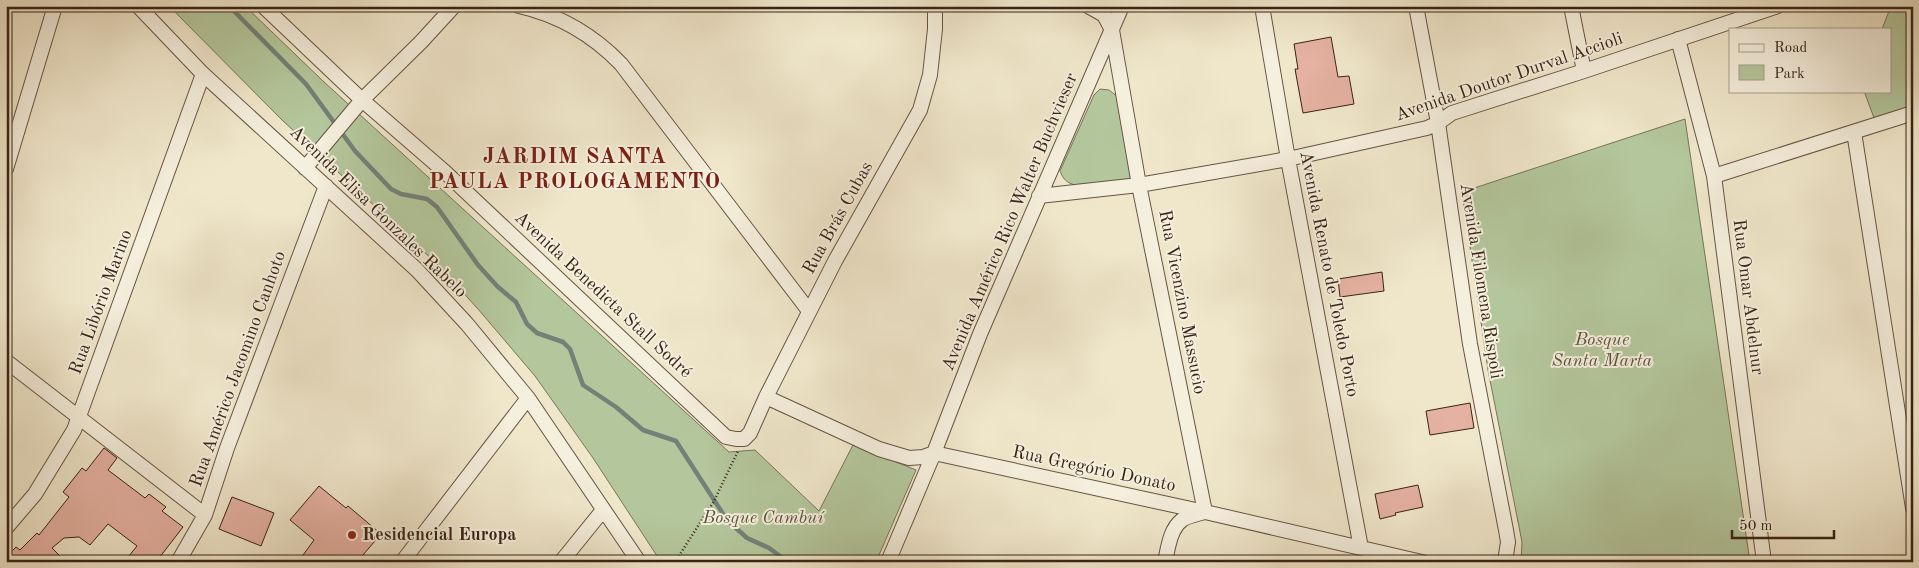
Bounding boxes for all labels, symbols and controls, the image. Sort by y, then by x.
legend [1729,28,1892,92]
street label: Avenida Doutor Durval Accioli [1393,29,1625,124]
text: Road [1774,41,1808,56]
text: Park [1774,67,1805,82]
street label: Avenida Américo Rico Walter Buchvieser [939,70,1081,374]
street label: Avenida Elisa Gonzales Rabelo [286,123,470,301]
district label: JARDIM SANTA PAULA PROLOGAMENTO [429,146,721,193]
street label: Avenida Renato de Toledo Porto [1296,150,1362,399]
street label: Rua Brás Cubas [800,159,876,277]
street label: Avenida Filomena Rispoli [1457,182,1505,380]
street label: Avenida Benedicta Stall Sodré [511,208,695,382]
street label: Rua Vicenzino Massucio [1155,208,1209,396]
street label: Rua Omar Abdelnur [1730,218,1767,377]
street label: Rua Libório Marino [66,227,136,377]
street label: Rua Américo Jacomino Canhoto [187,249,289,489]
park label: Bosque Santa Marta [1552,331,1653,370]
street label: Rua Gregório Donato [1011,443,1177,495]
scale bar [1732,508,1834,540]
park label: Bosque Cambuí [702,509,825,527]
text: 50 m [1739,519,1773,534]
place label: Residencial Europa [362,526,517,544]
marker: Residencial Europa [346,529,358,541]

